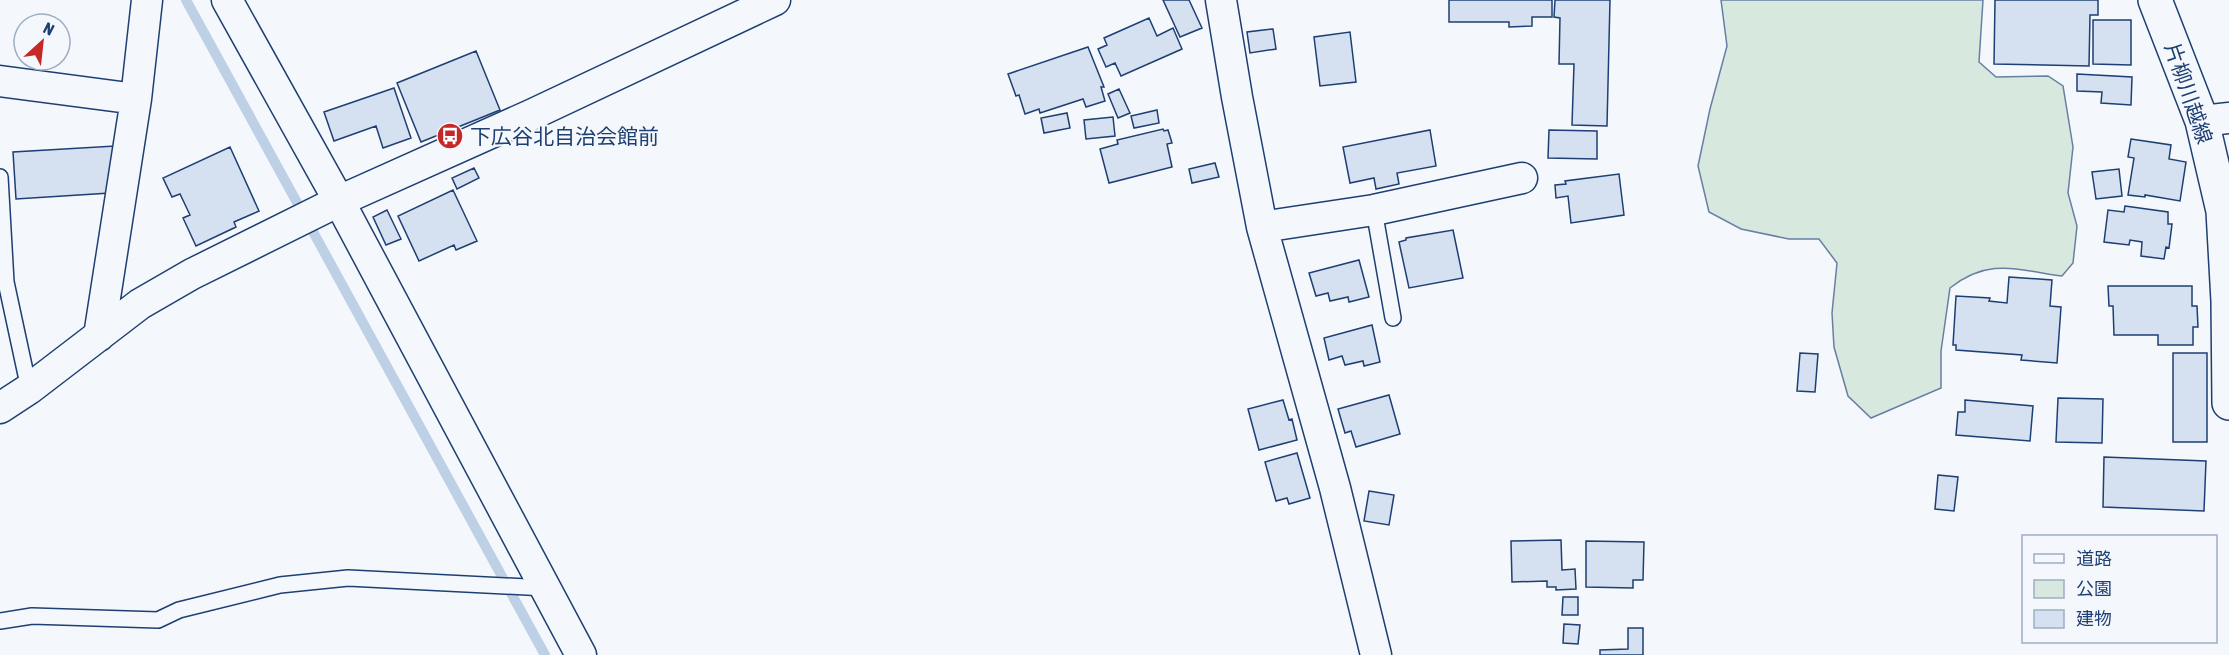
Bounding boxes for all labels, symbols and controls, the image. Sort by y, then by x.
north arrow [12,12,72,72]
text: N [41,18,57,39]
street label: 片柳川越線 [2161,39,2217,147]
bus stop icon: 下広谷北自治会館前 [435,121,465,151]
place label: 下広谷北自治会館前 [470,124,659,148]
legend [2022,535,2217,643]
text: 道路 [2076,548,2112,569]
text: 公園 [2076,578,2112,599]
text: 建物 [2076,608,2112,629]

